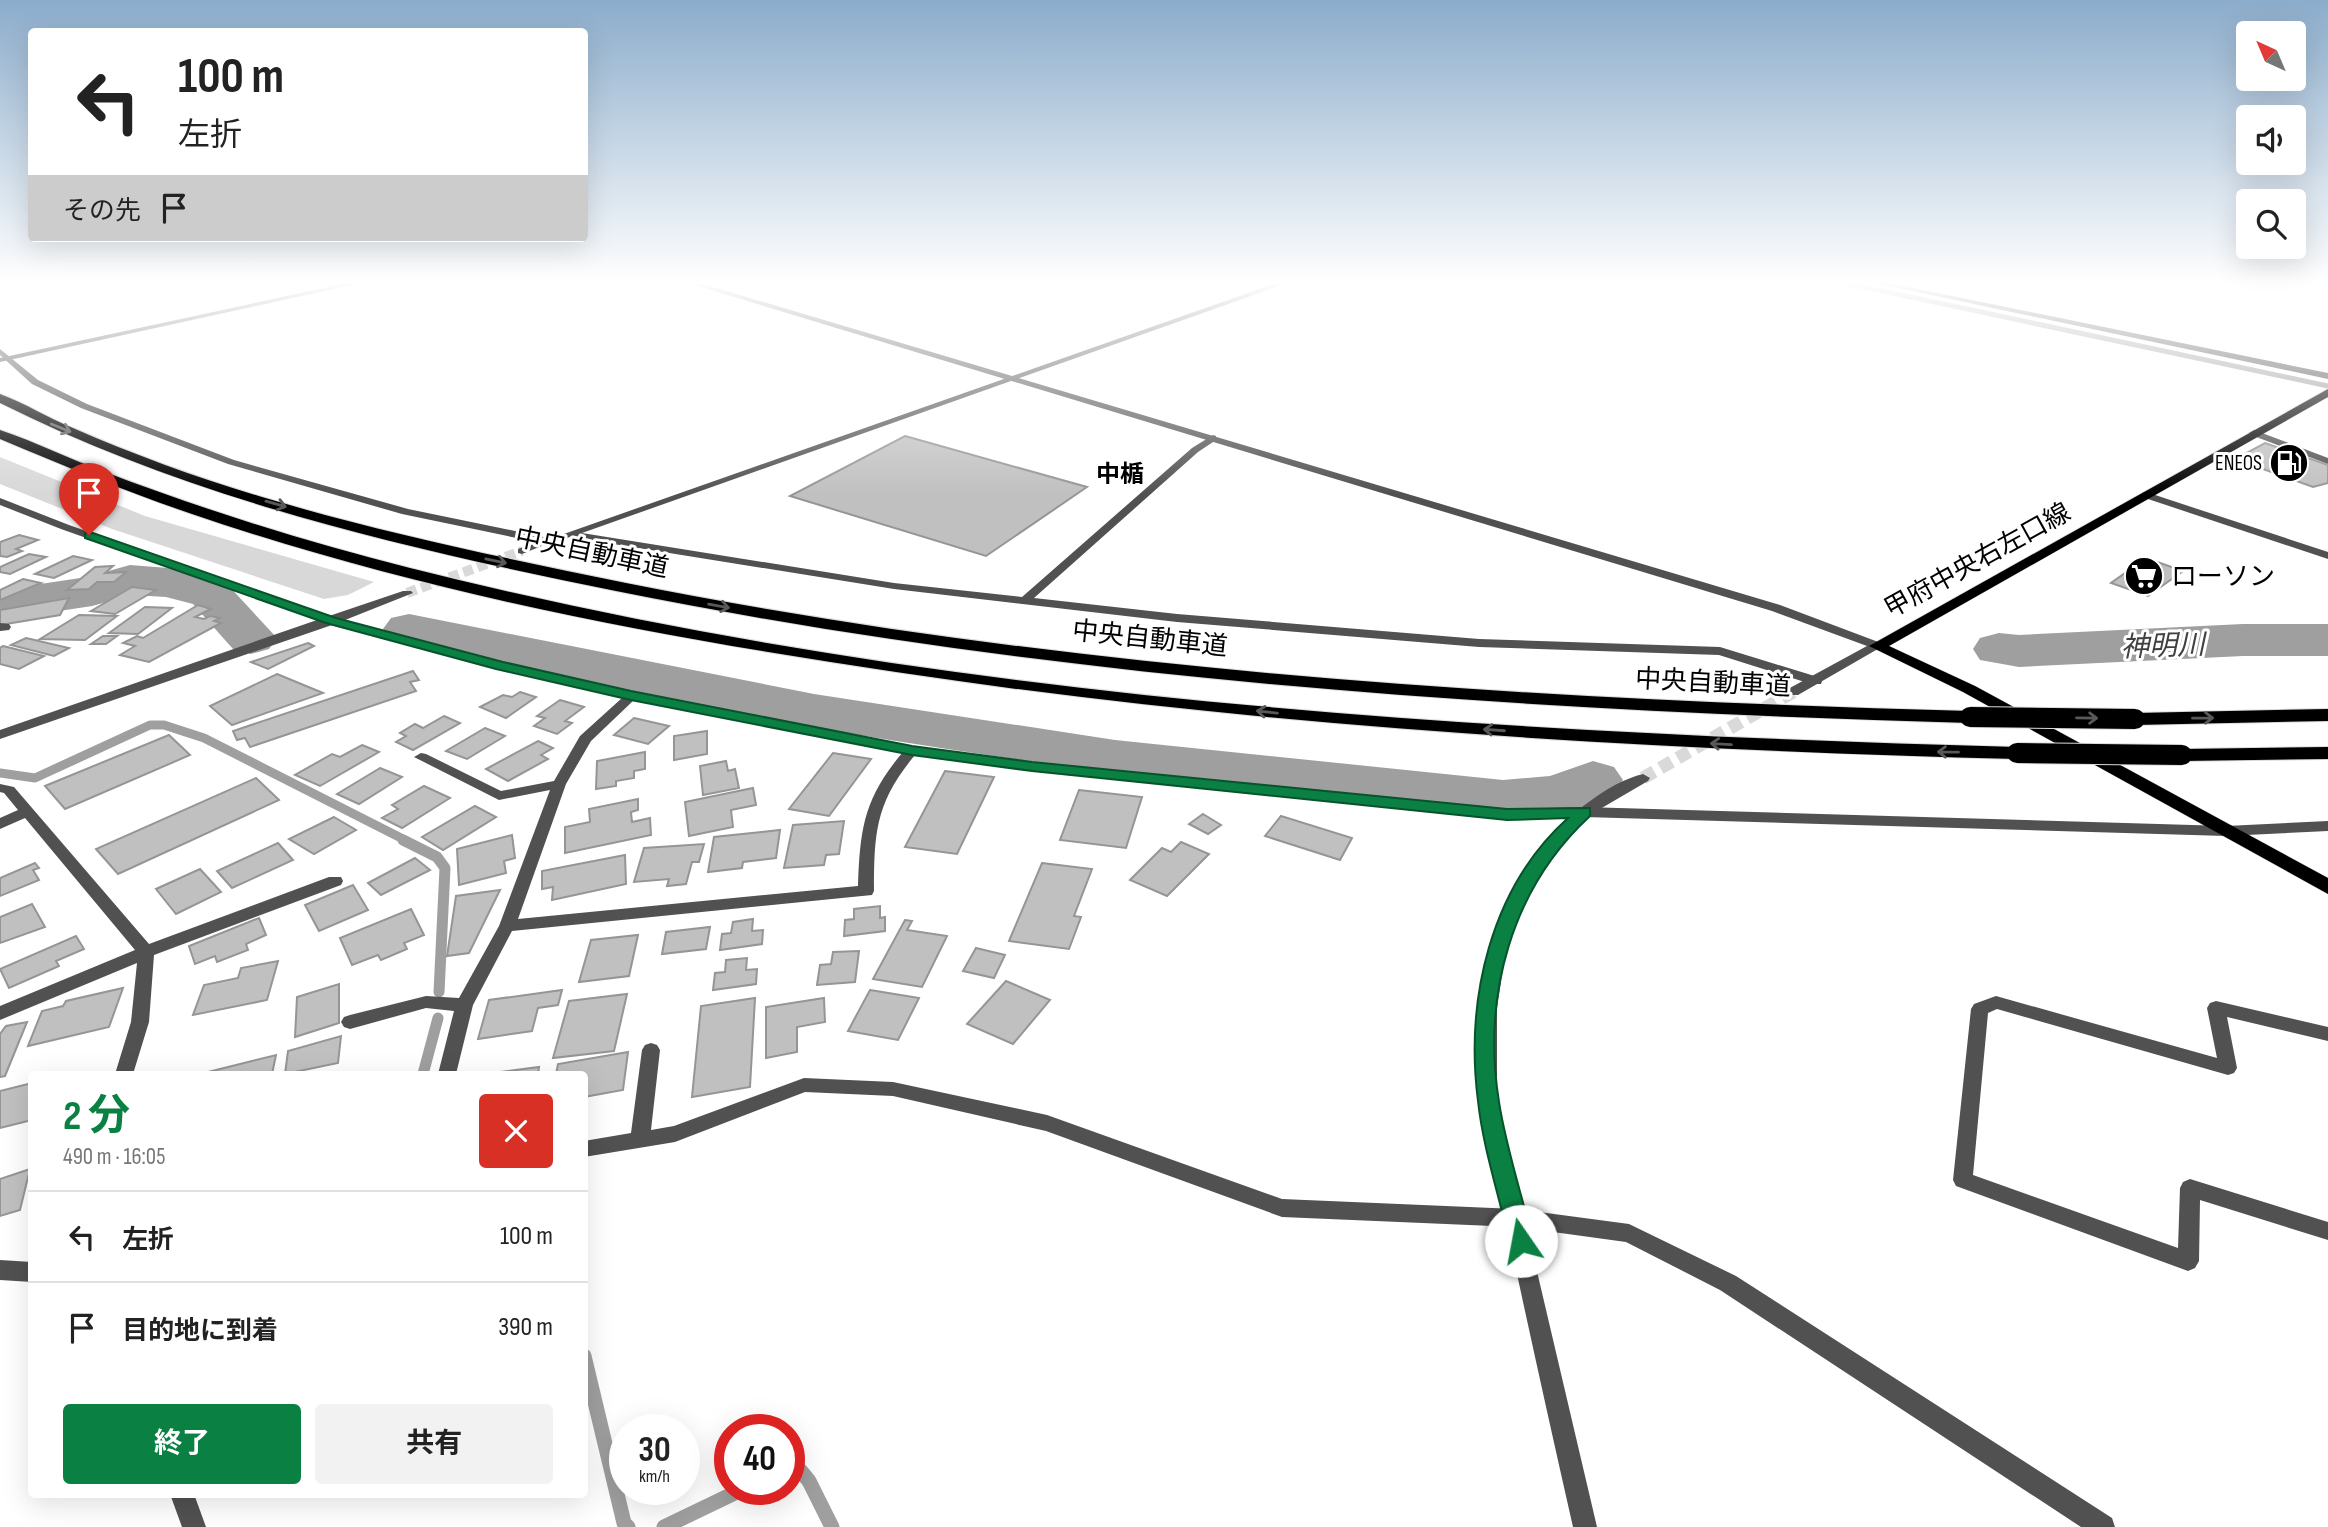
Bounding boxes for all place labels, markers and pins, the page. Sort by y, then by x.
fuel station icon: ENEOS [2268,442,2310,484]
place label: ENEOS [2215,451,2262,476]
pin [59,463,119,535]
supermarket icon: ローソン [2123,555,2165,597]
place label: ローソン [2171,562,2275,593]

